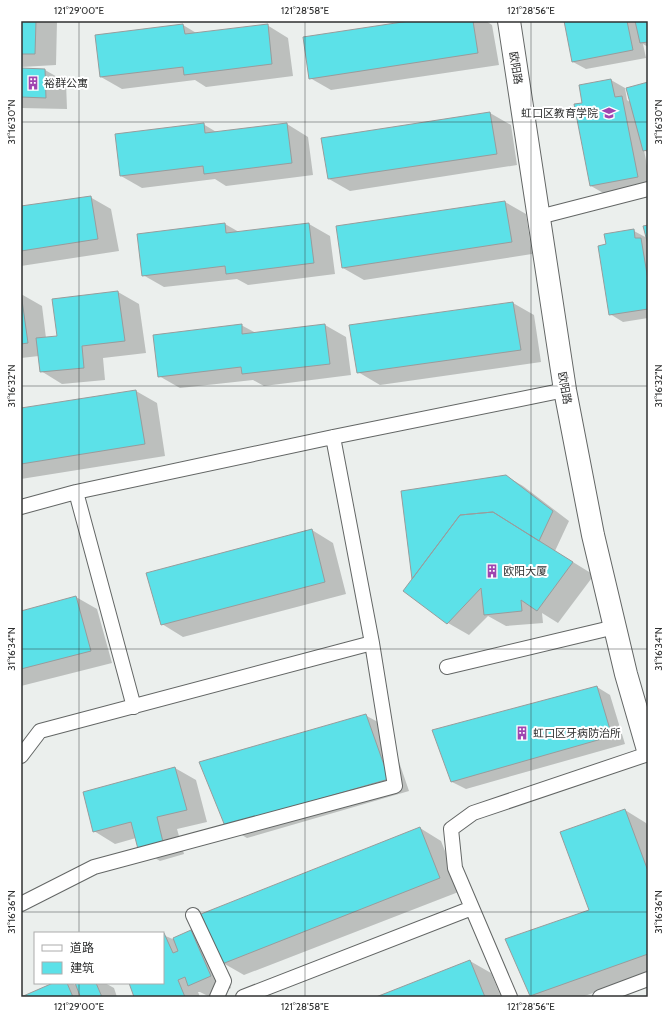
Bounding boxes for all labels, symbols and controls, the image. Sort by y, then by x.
text: 121°29'00"E [54,4,104,17]
text: 121°28'58"E [281,4,329,17]
text: 121°28'56"E [507,4,555,17]
street label: 欧阳路 [507,51,525,85]
building icon: 裕群公寓 [25,75,41,91]
place label: 裕群公寓 [44,76,88,90]
text: 31°16'30"N [5,100,18,144]
text: 31°16'30"N [652,100,665,144]
school or university icon: 虹口区教育学院 [601,105,617,121]
place label: 虹口区教育学院 [521,106,598,120]
text: 31°16'32"N [5,364,18,408]
text: 31°16'32"N [652,364,665,408]
street label: 欧阳路 [555,371,575,405]
building icon: 欧阳大厦 [484,563,500,579]
place label: 欧阳大厦 [503,564,547,578]
text: 31°16'34"N [5,627,18,671]
text: 31°16'34"N [652,627,665,671]
building icon: 虹口区牙病防治所 [514,725,530,741]
place label: 虹口区牙病防治所 [533,726,621,740]
text: 31°16'36"N [5,890,18,934]
text: 31°16'36"N [652,890,665,934]
legend [34,932,164,984]
text: 道路 [70,940,94,955]
text: 建筑 [70,960,94,975]
text: 121°29'00"E [54,1000,104,1013]
text: 121°28'58"E [281,1000,329,1013]
text: 121°28'56"E [507,1000,555,1013]

